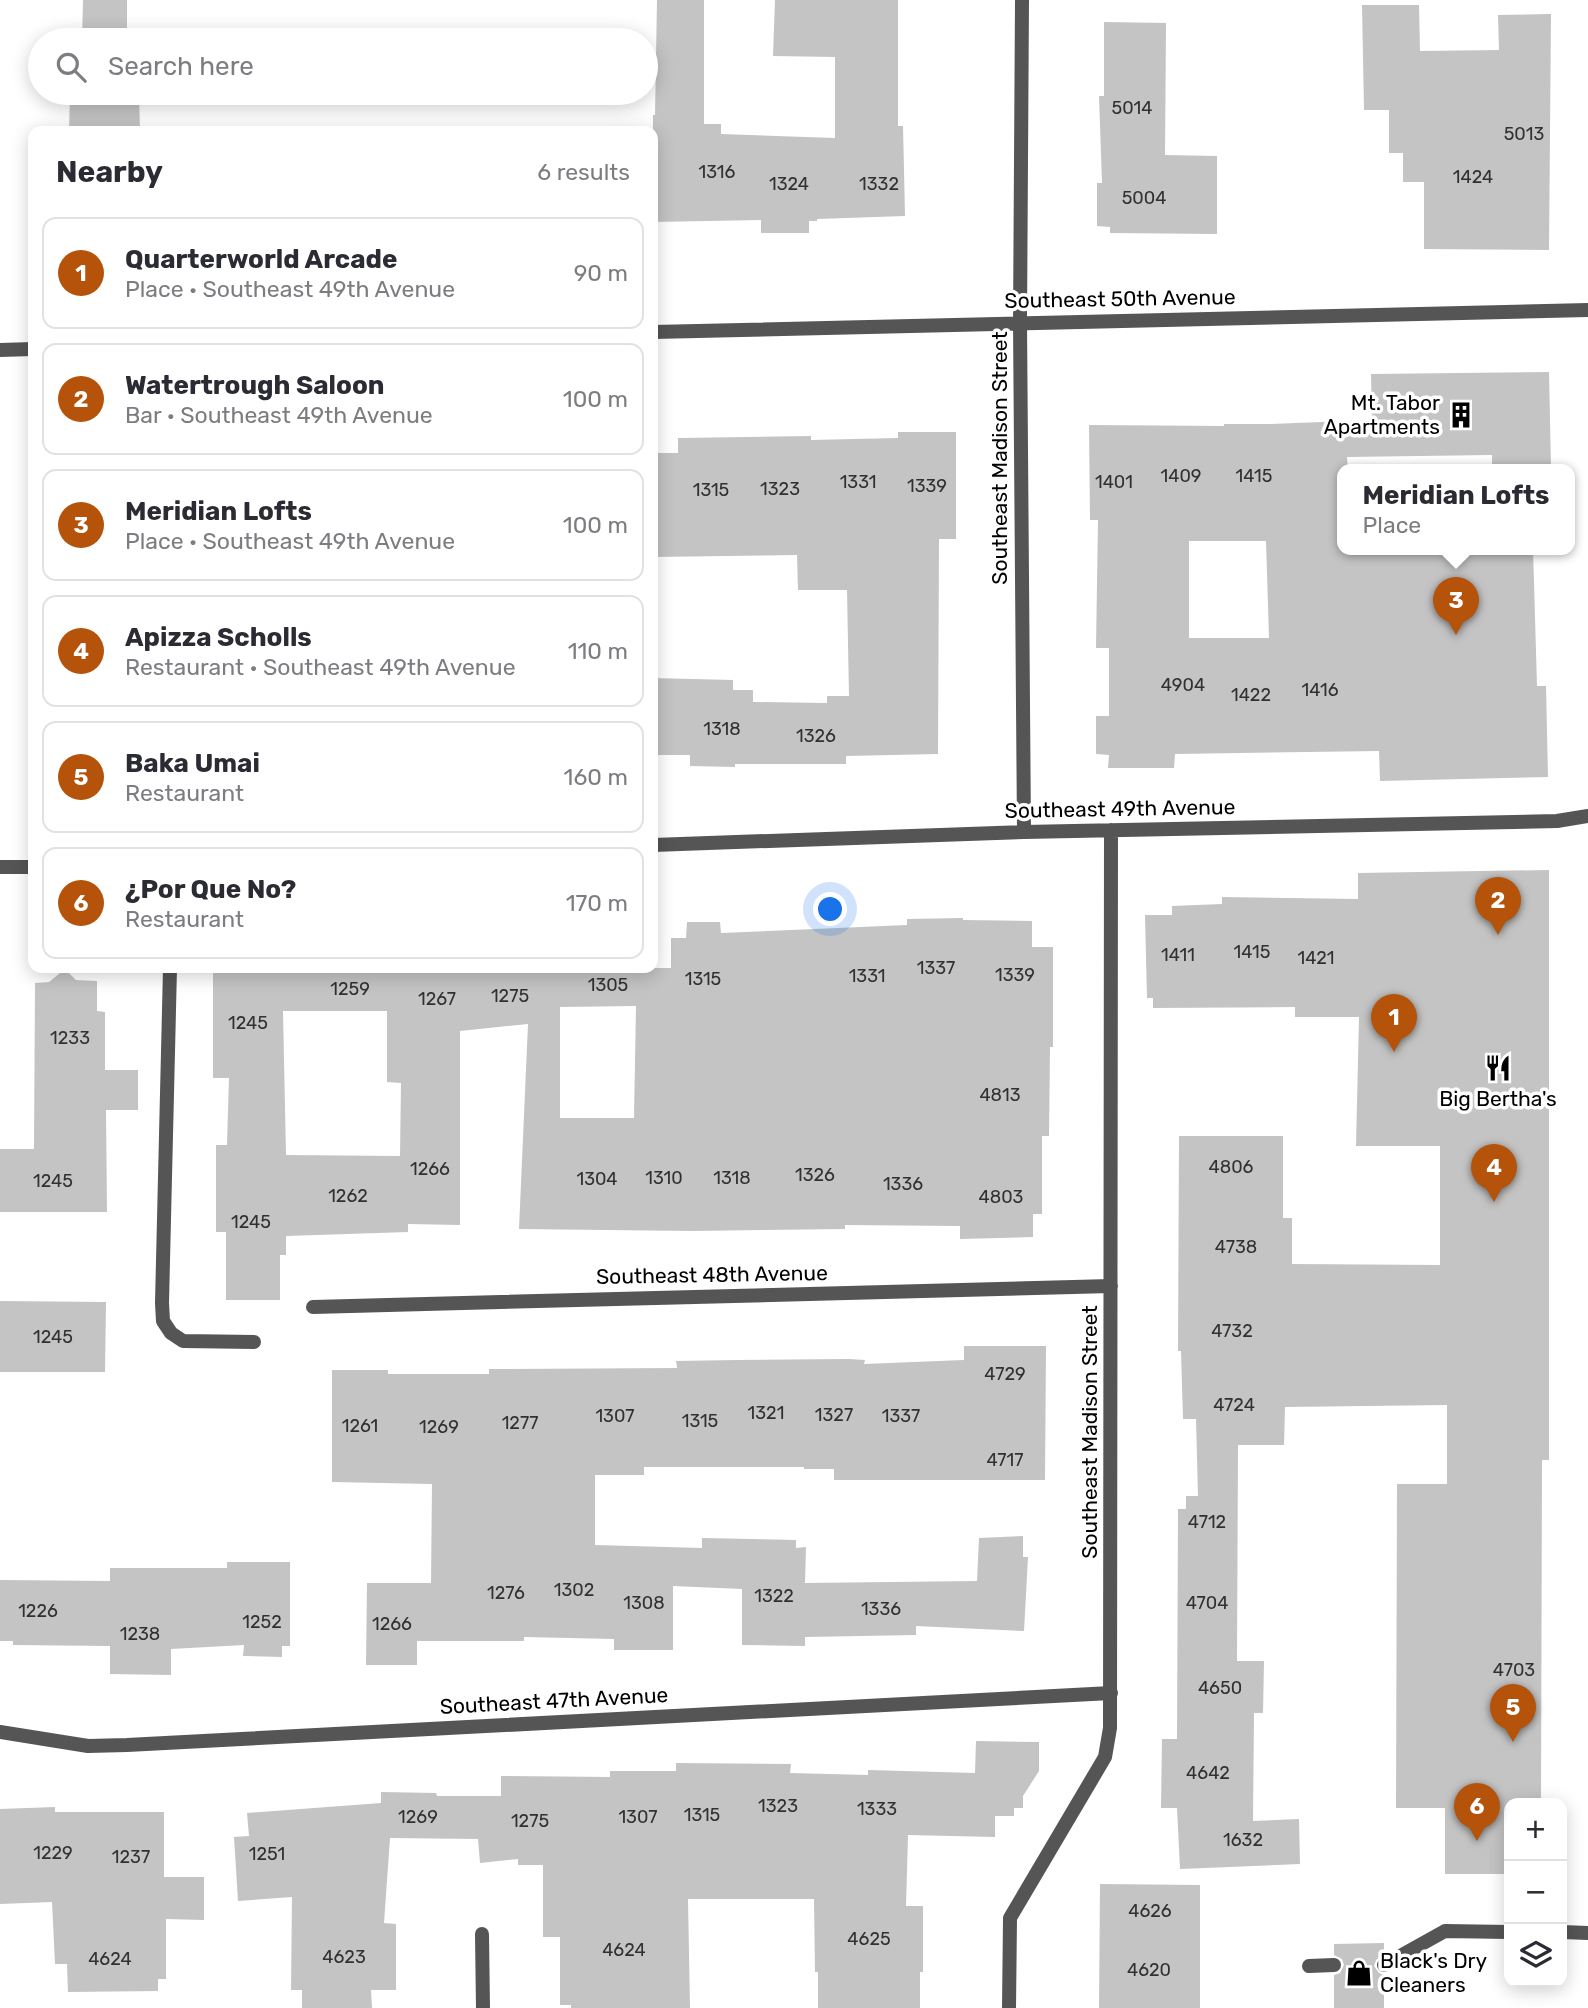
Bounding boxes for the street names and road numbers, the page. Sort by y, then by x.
street label: Southeast 50th Avenue [1004,284,1236,313]
street label: Southeast Madison Street [987,331,1012,585]
street label: Southeast 49th Avenue [1004,794,1236,823]
street label: Southeast 48th Avenue [596,1260,828,1289]
street label: Southeast Madison Street [1077,1305,1102,1559]
street label: Southeast 47th Avenue [439,1682,669,1719]

